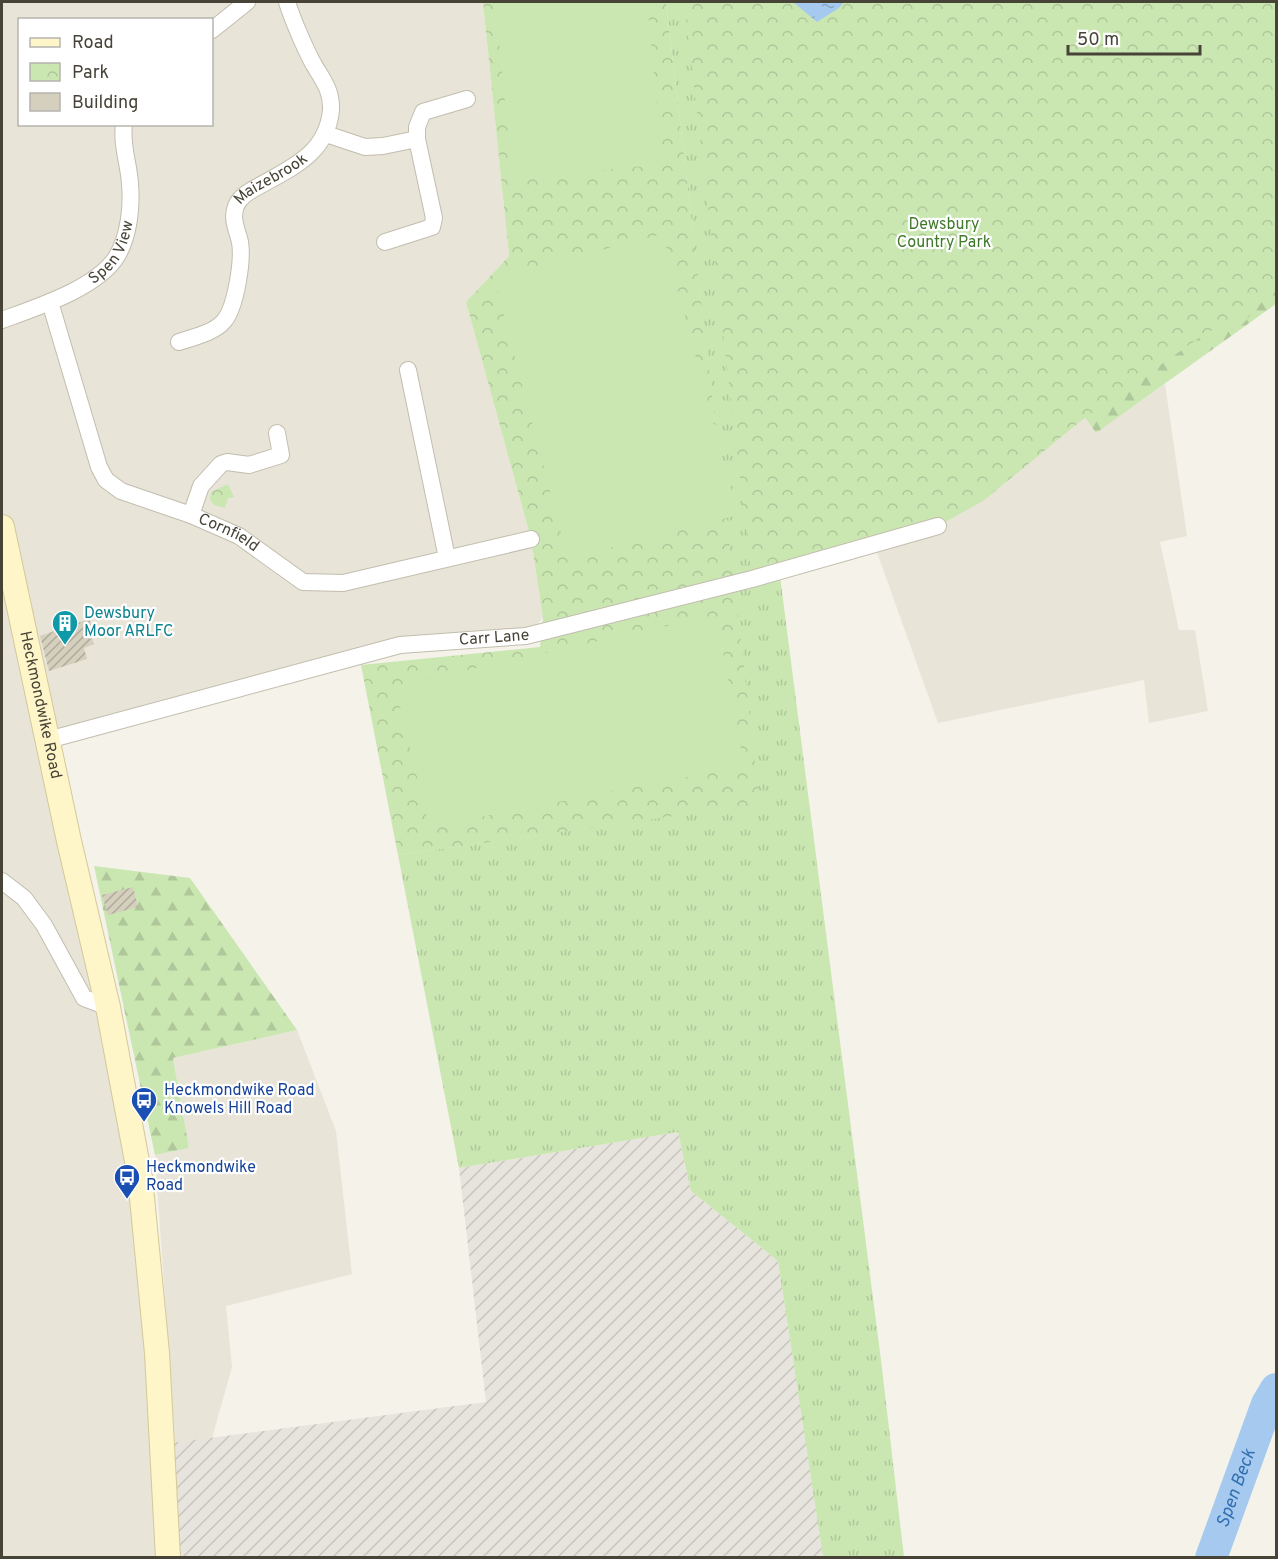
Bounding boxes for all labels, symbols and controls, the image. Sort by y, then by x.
legend [18,18,213,126]
scale bar [1068,18,1200,56]
text: 50 m [1077,29,1119,52]
text: Road [72,32,114,55]
text: Park [72,62,109,85]
text: Building [72,92,138,115]
street label: Maizebrook [230,149,312,209]
park label: Dewsbury Country Park [897,215,991,253]
street label: Spen View [85,219,139,290]
street label: Cornfield [195,509,263,557]
place label: Dewsbury Moor ARLFC [84,604,173,642]
building icon: Dewsbury Moor ARLFC [50,608,80,646]
street label: Carr Lane [458,626,530,651]
street label: Heckmondwike Road [14,629,65,781]
place label: Heckmondwike Road Knowels Hill Road [164,1081,315,1119]
bus stop icon: Heckmondwike Road Knowels Hill Road [129,1085,159,1123]
place label: Heckmondwike Road [146,1158,256,1196]
bus stop icon: Heckmondwike Road [112,1162,142,1200]
water label: Spen Beck [1211,1445,1261,1531]

